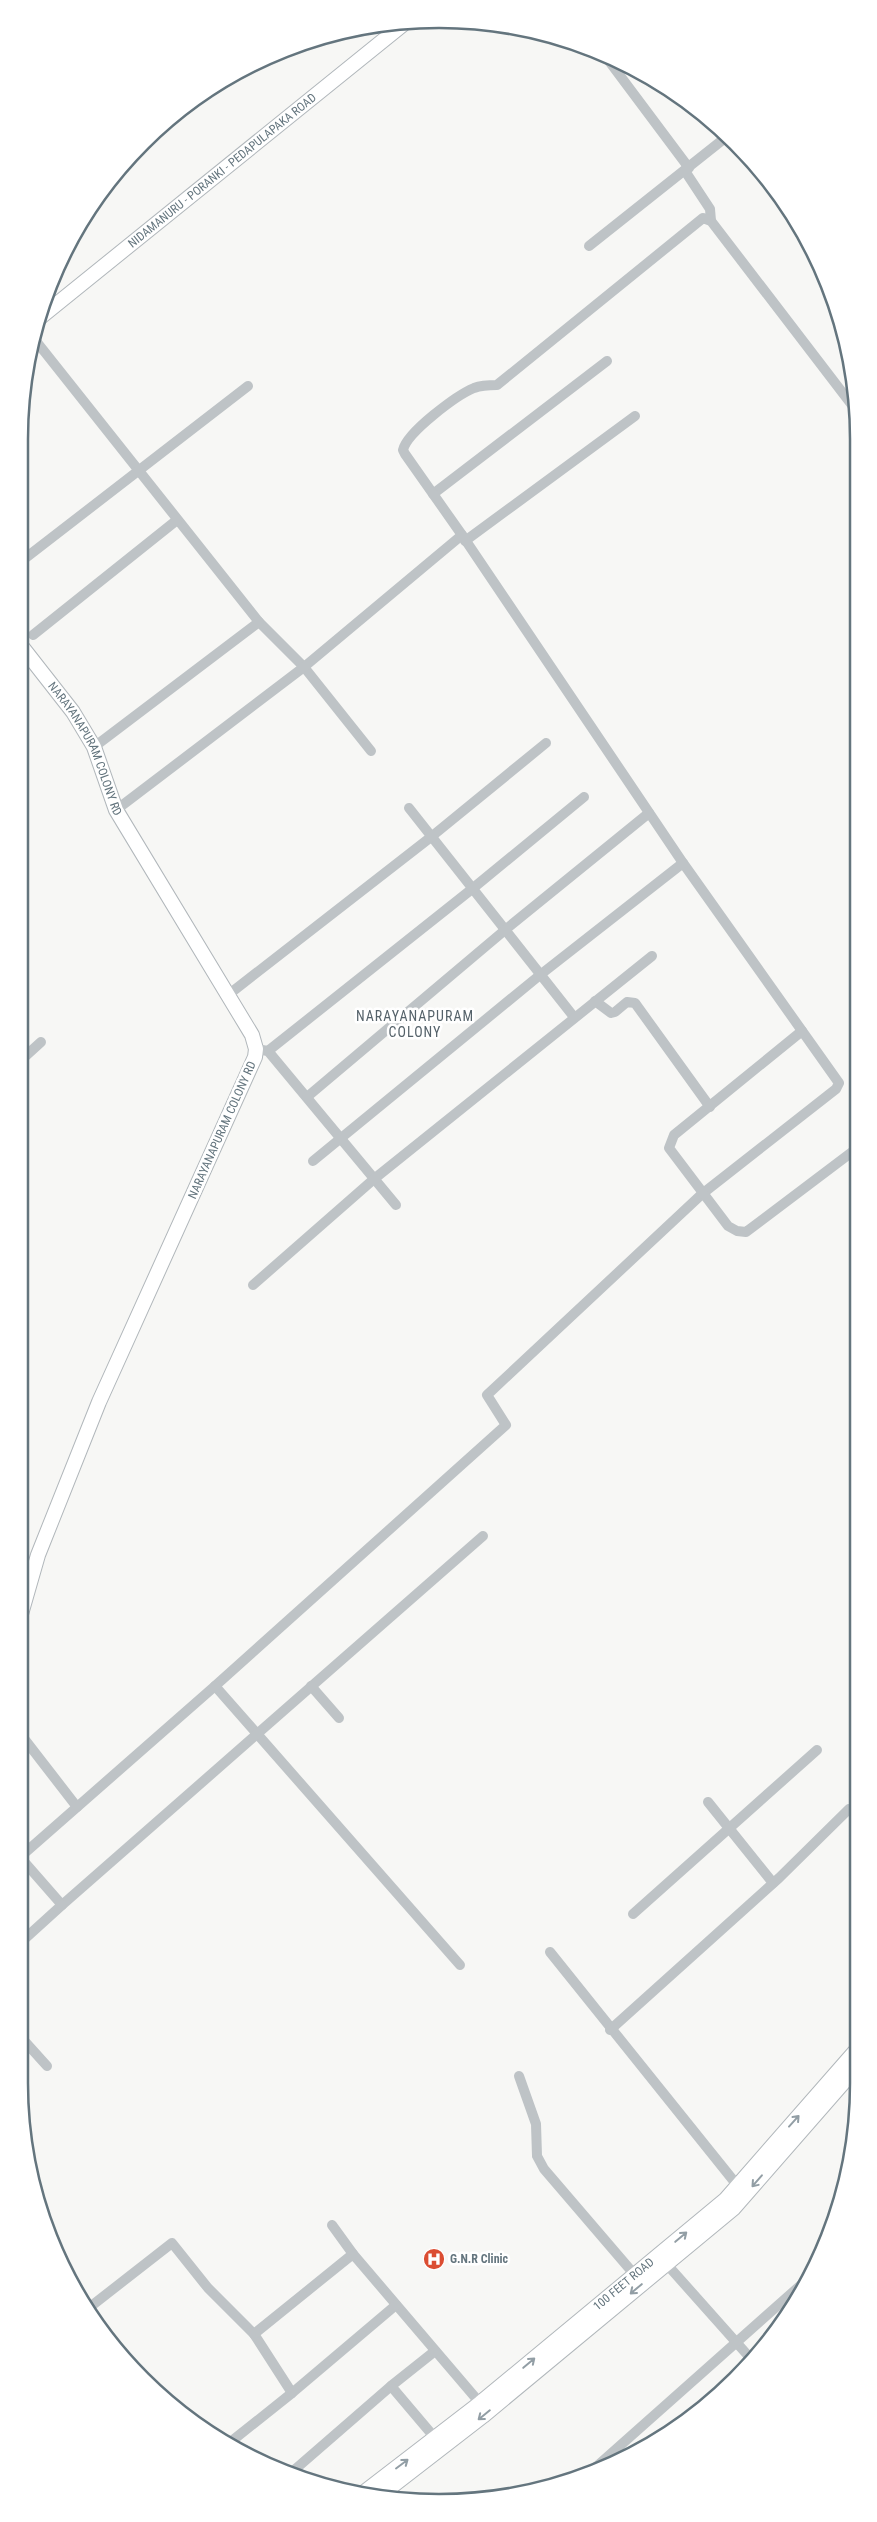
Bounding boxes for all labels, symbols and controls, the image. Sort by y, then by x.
street label: NIDAMANURU - PORANKI - PEDAPULAPAKA ROAD [125,90,319,250]
street label: NARAYANAPURAM COLONY RD [45,679,125,818]
district label: NARAYANAPURAM COLONY [356,1008,474,1040]
street label: NARAYANAPURAM COLONY RD [185,1059,259,1201]
one-way arrow [788,2114,800,2127]
one-way arrow [751,2175,763,2188]
one-way arrow [674,2231,687,2242]
hospital icon: G.N.R Clinic [422,2247,446,2271]
place label: G.N.R Clinic [450,2252,509,2266]
street label: 100 FEET ROAD [590,2255,657,2313]
one-way arrow [629,2283,642,2295]
one-way arrow [522,2357,535,2368]
one-way arrow [478,2410,491,2421]
one-way arrow [395,2458,408,2469]

